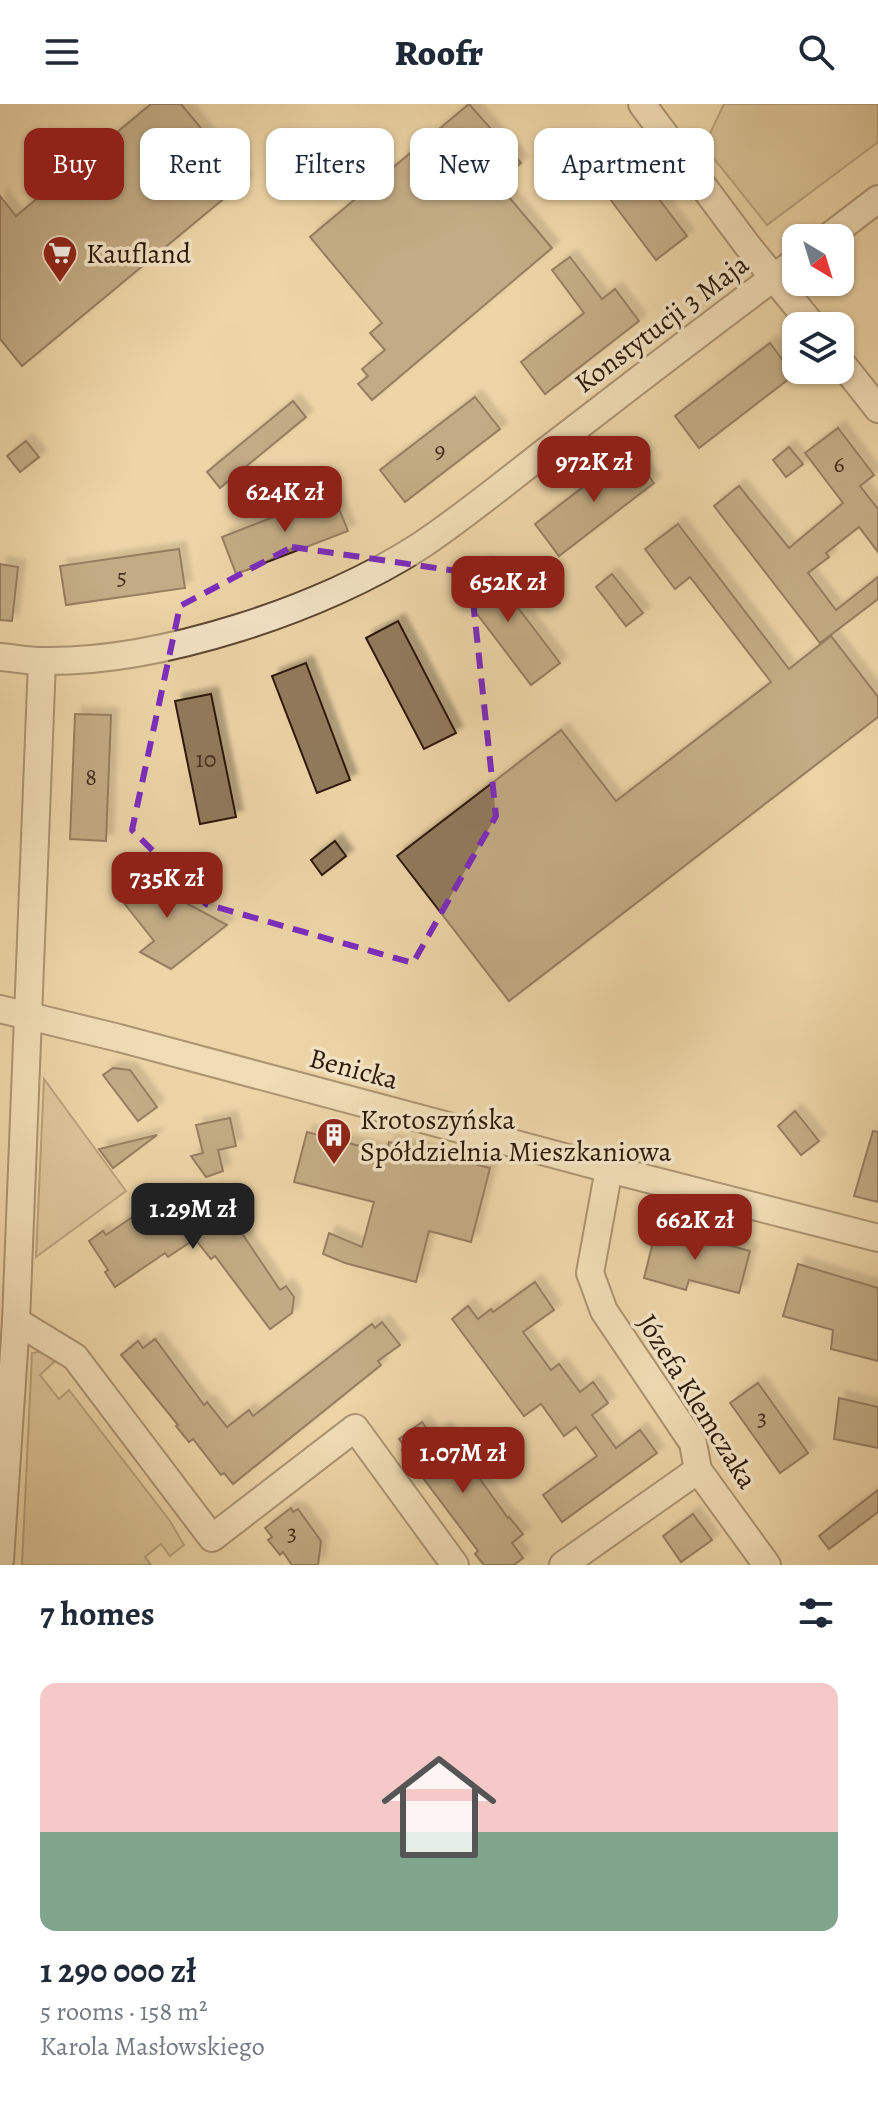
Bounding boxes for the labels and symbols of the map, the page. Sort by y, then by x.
north arrow [782,224,854,296]
supermarket icon: Kaufland [41,234,79,284]
place label: Kaufland [86,235,192,273]
street label: Konstytucji 3 Maja [567,246,757,402]
house number: 9 [435,434,445,466]
pin: 972K zł [520,436,668,504]
house number: 6 [833,448,845,480]
pin: 624K zł [211,466,359,534]
pin: 652K zł [434,556,582,624]
house number: 5 [117,561,127,593]
house number: 10 [196,743,217,775]
house number: 8 [85,761,97,793]
pin: 735K zł [93,852,241,920]
street label: Benicka [305,1039,402,1099]
place label: Krotoszyńska Spółdzielnia Mieszkaniowa [360,1101,672,1171]
building icon: Krotoszyńska Spółdzielnia Mieszkaniowa [315,1116,353,1166]
pin: 1.29M zł [110,1183,276,1251]
pin: 662K zł [621,1194,769,1262]
street label: Józefa Klemczaka [628,1307,766,1496]
house number: 3 [757,1402,767,1434]
pin: 1.07M zł [380,1427,546,1495]
house number: 3 [287,1517,297,1549]

